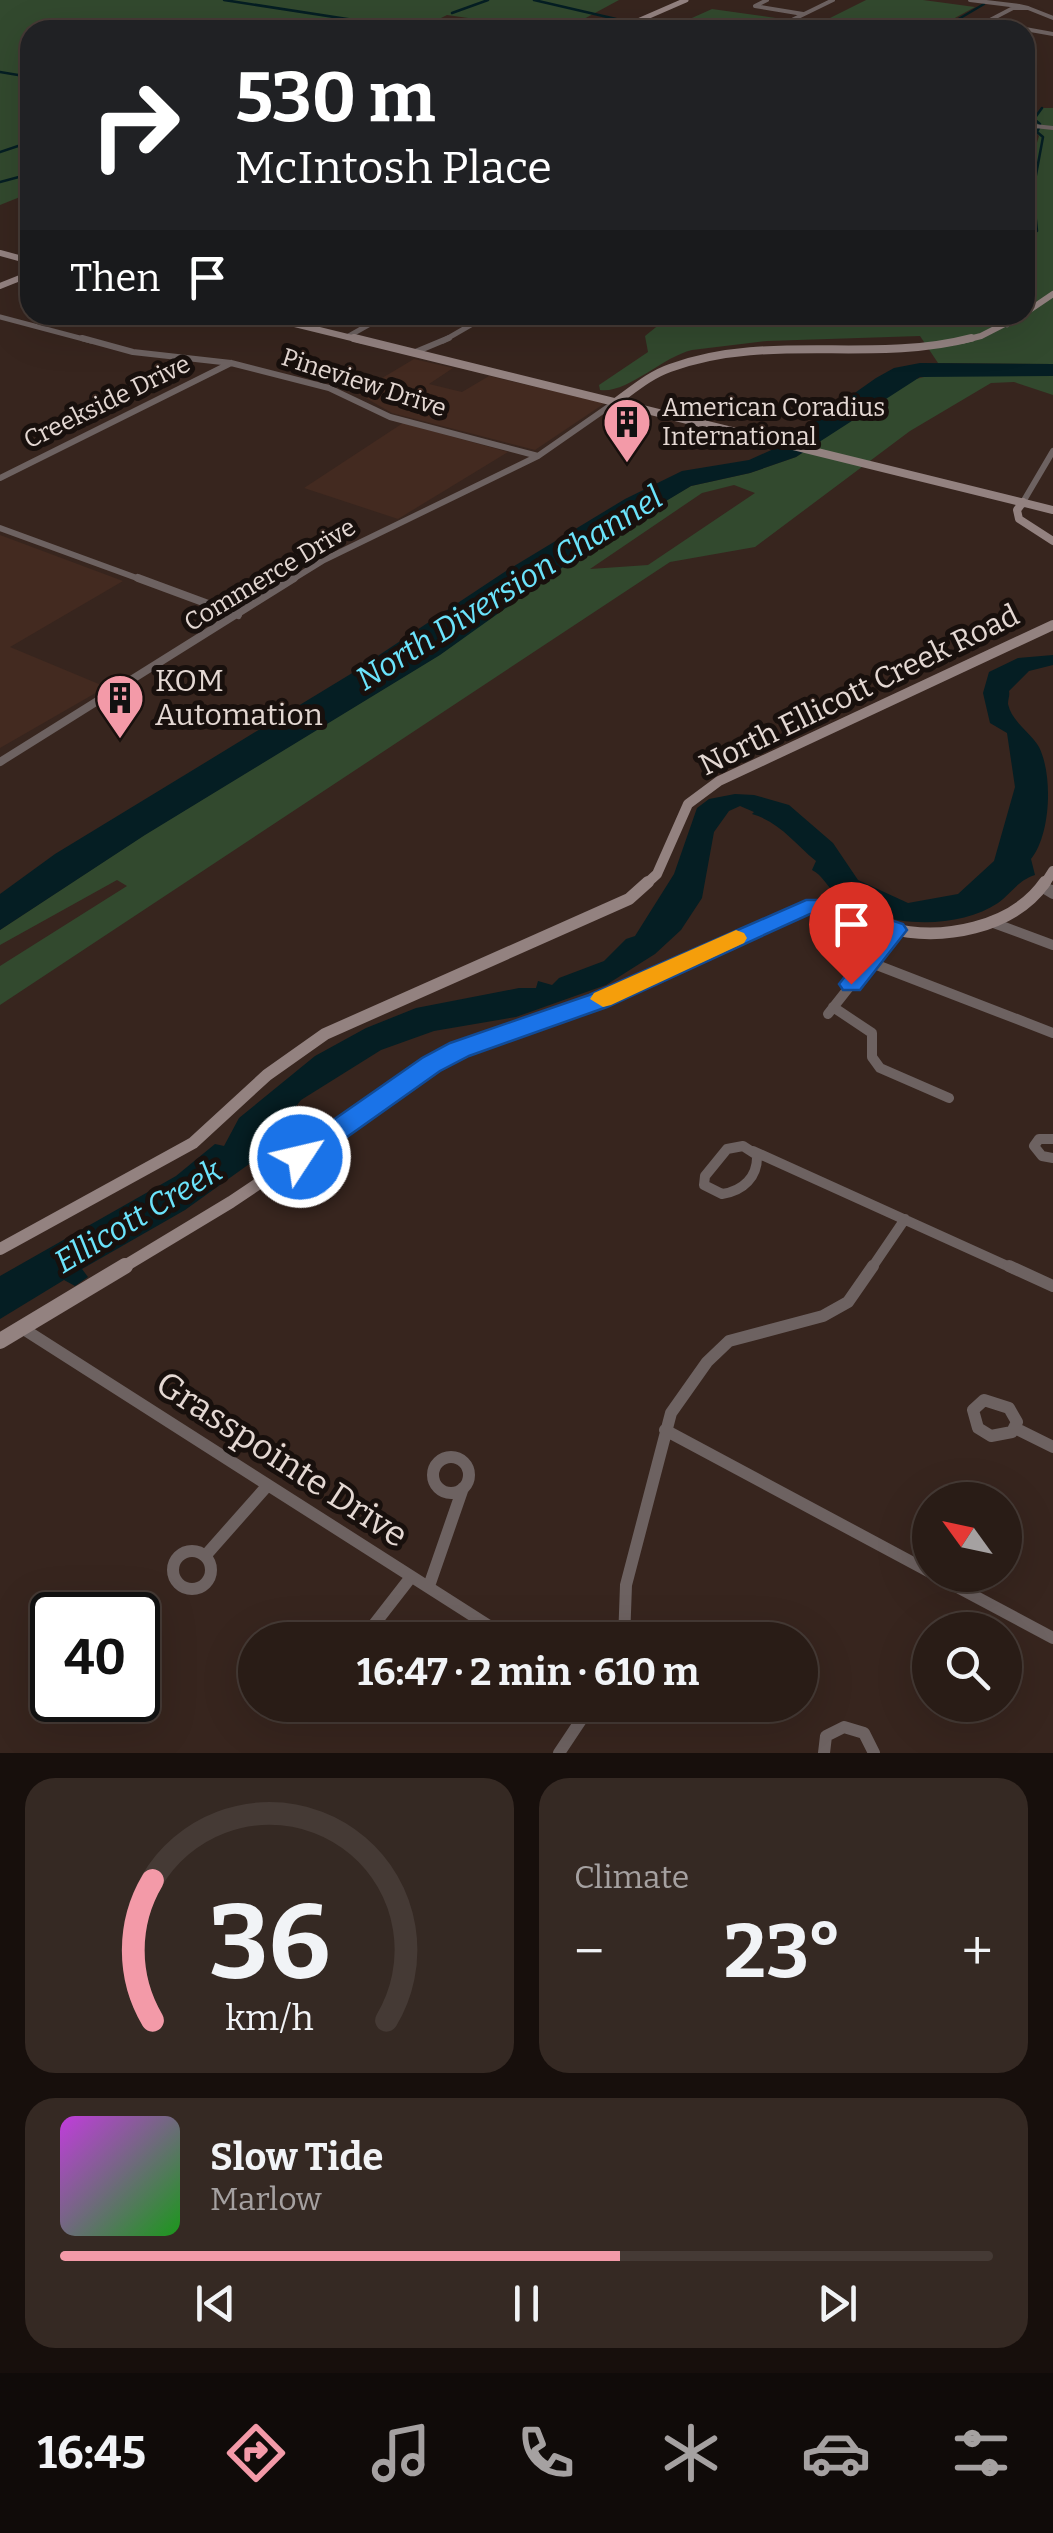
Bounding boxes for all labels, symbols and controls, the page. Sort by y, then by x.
text: 530 m [235,56,436,140]
icon: right [70,60,200,190]
text: McIntosh Place [235,141,552,195]
icon: arrive [180,250,235,305]
text: Then [70,255,160,301]
street label: Pineview Drive [278,342,450,424]
street label: Creekside Drive [19,349,195,455]
place label: American Coradius International [662,393,885,452]
building icon: American Coradius International [601,396,653,464]
water label: North Diversion Channel [349,478,669,698]
street label: Commerce Drive [179,512,361,638]
street label: North Ellicott Creek Road [693,597,1025,783]
place label: KOM Automation [155,663,323,733]
building icon: KOM Automation [94,672,146,740]
pin [809,882,894,985]
icon: arrive [824,897,879,952]
position arrow [248,1105,352,1209]
water label: Ellicott Creek [47,1151,229,1281]
street label: Grasspointe Drive [149,1362,415,1556]
north arrow [912,1482,1022,1592]
map controls [912,1482,1022,1722]
speed limit sign: 40 [30,1592,160,1722]
button: search [912,1612,1022,1722]
text: 16:47 · 2 min · 610 m [357,1649,699,1695]
text: Climate [574,1858,689,1896]
text: 36 [209,1881,330,2006]
text: 23° [724,1907,842,1997]
text: − [574,1919,604,1985]
text: + [962,1919,993,1985]
text: km/h [225,1997,314,2039]
text: Slow Tide [210,2134,383,2180]
text: Marlow [210,2180,322,2218]
icon: previous [188,2276,243,2331]
icon: pause [499,2276,554,2331]
icon: next [810,2276,865,2331]
icon: directions [221,2418,291,2488]
icon: music [366,2418,436,2488]
icon: phone [511,2418,581,2488]
icon: climate [656,2418,726,2488]
icon: car [801,2418,871,2488]
icon: filters [946,2418,1016,2488]
text: 16:45 [37,2426,146,2480]

